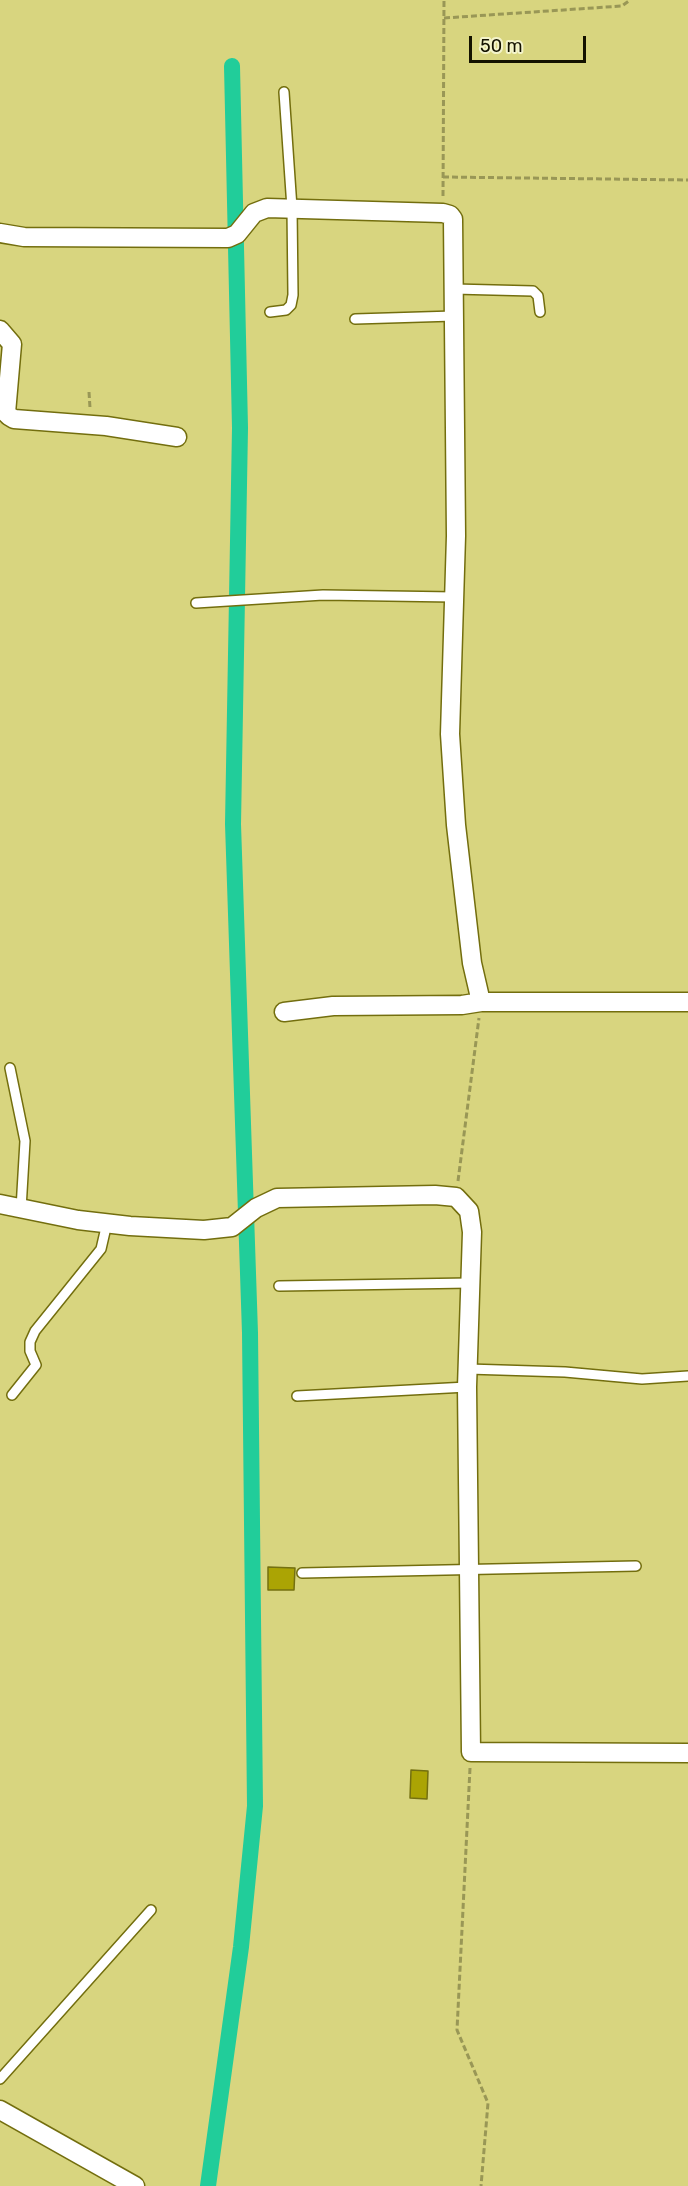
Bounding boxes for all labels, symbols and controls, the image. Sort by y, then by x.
scale bar [472,24,589,62]
text: 50 m [480,35,523,57]

